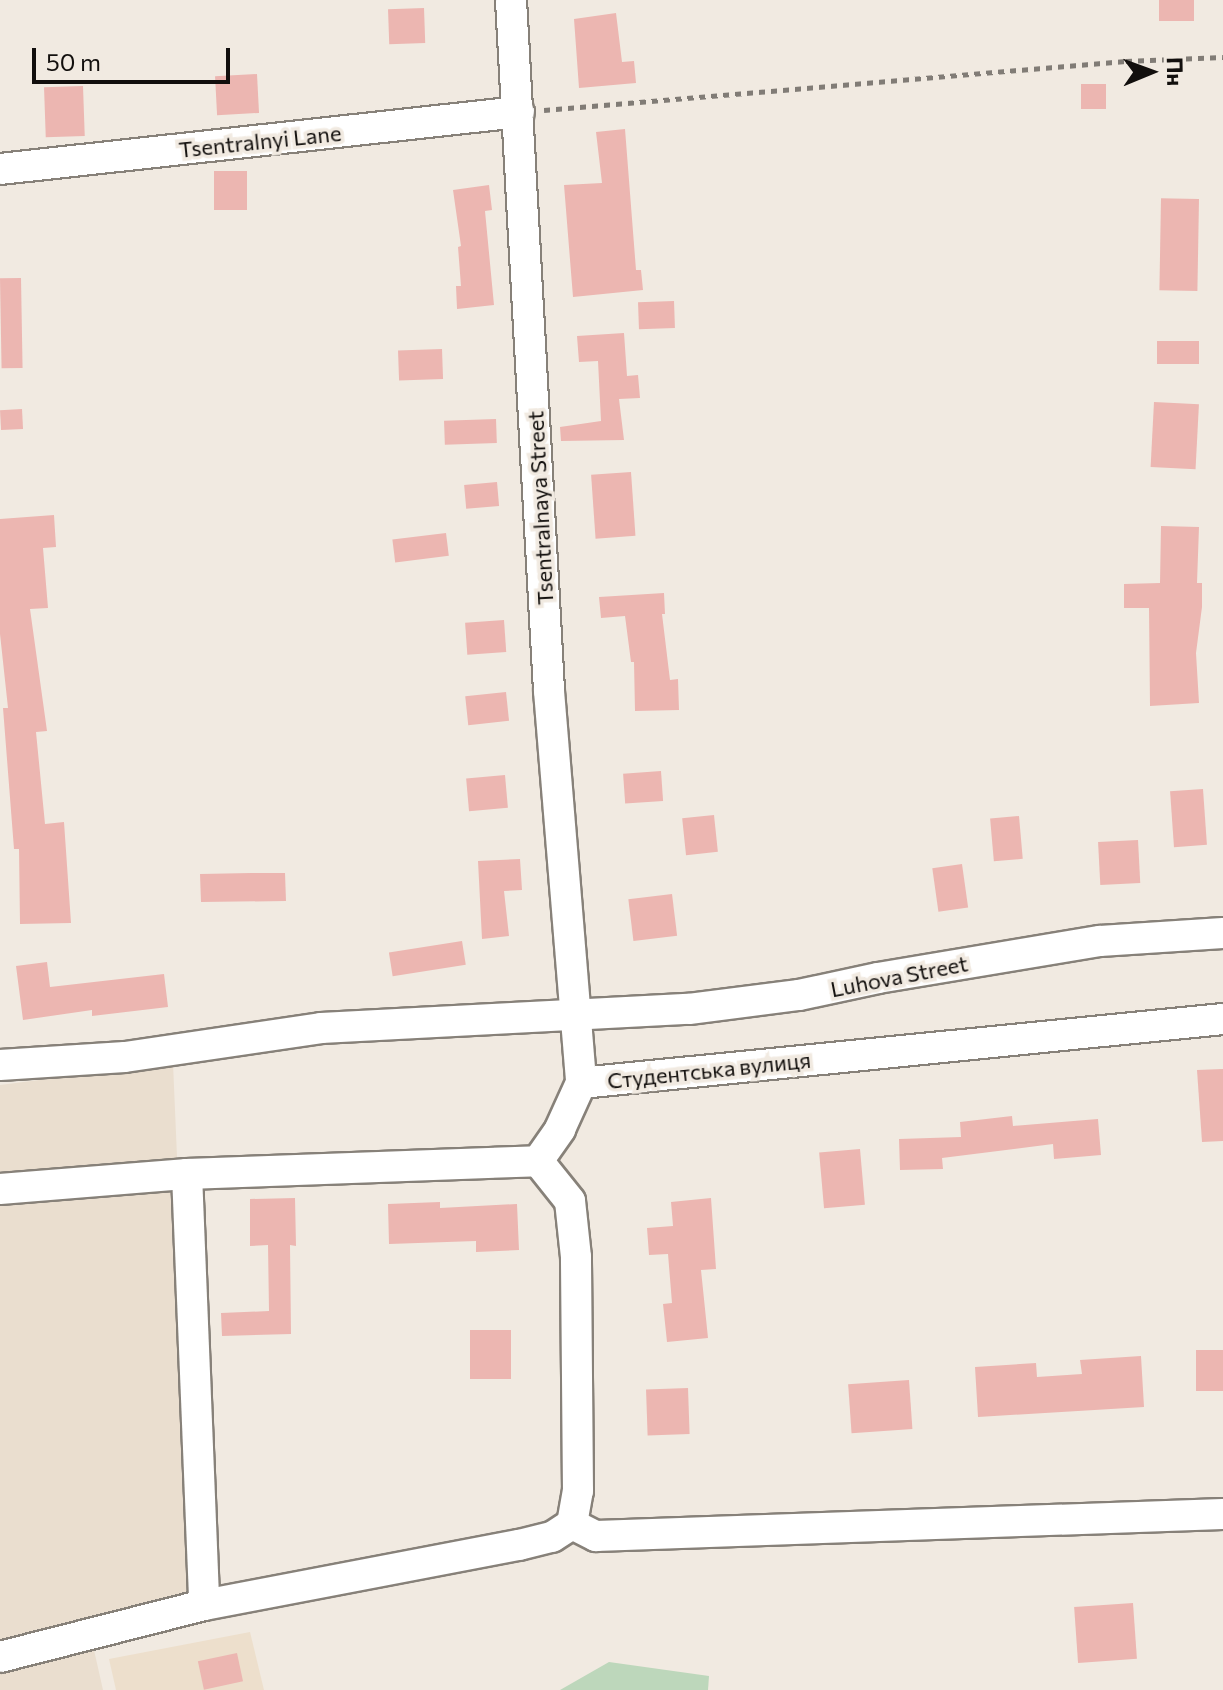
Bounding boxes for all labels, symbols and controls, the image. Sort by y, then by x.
scale bar [36,32,234,82]
north arrow [1111,32,1191,112]
text: 50 m [46,47,101,76]
text: Пн [1162,57,1189,86]
street label: Tsentralnyi Lane [177,119,343,163]
street label: Tsentralnaya Street [522,410,558,606]
street label: Luhova Street [828,950,970,1002]
street label: Студентська вулиця [606,1046,812,1094]

